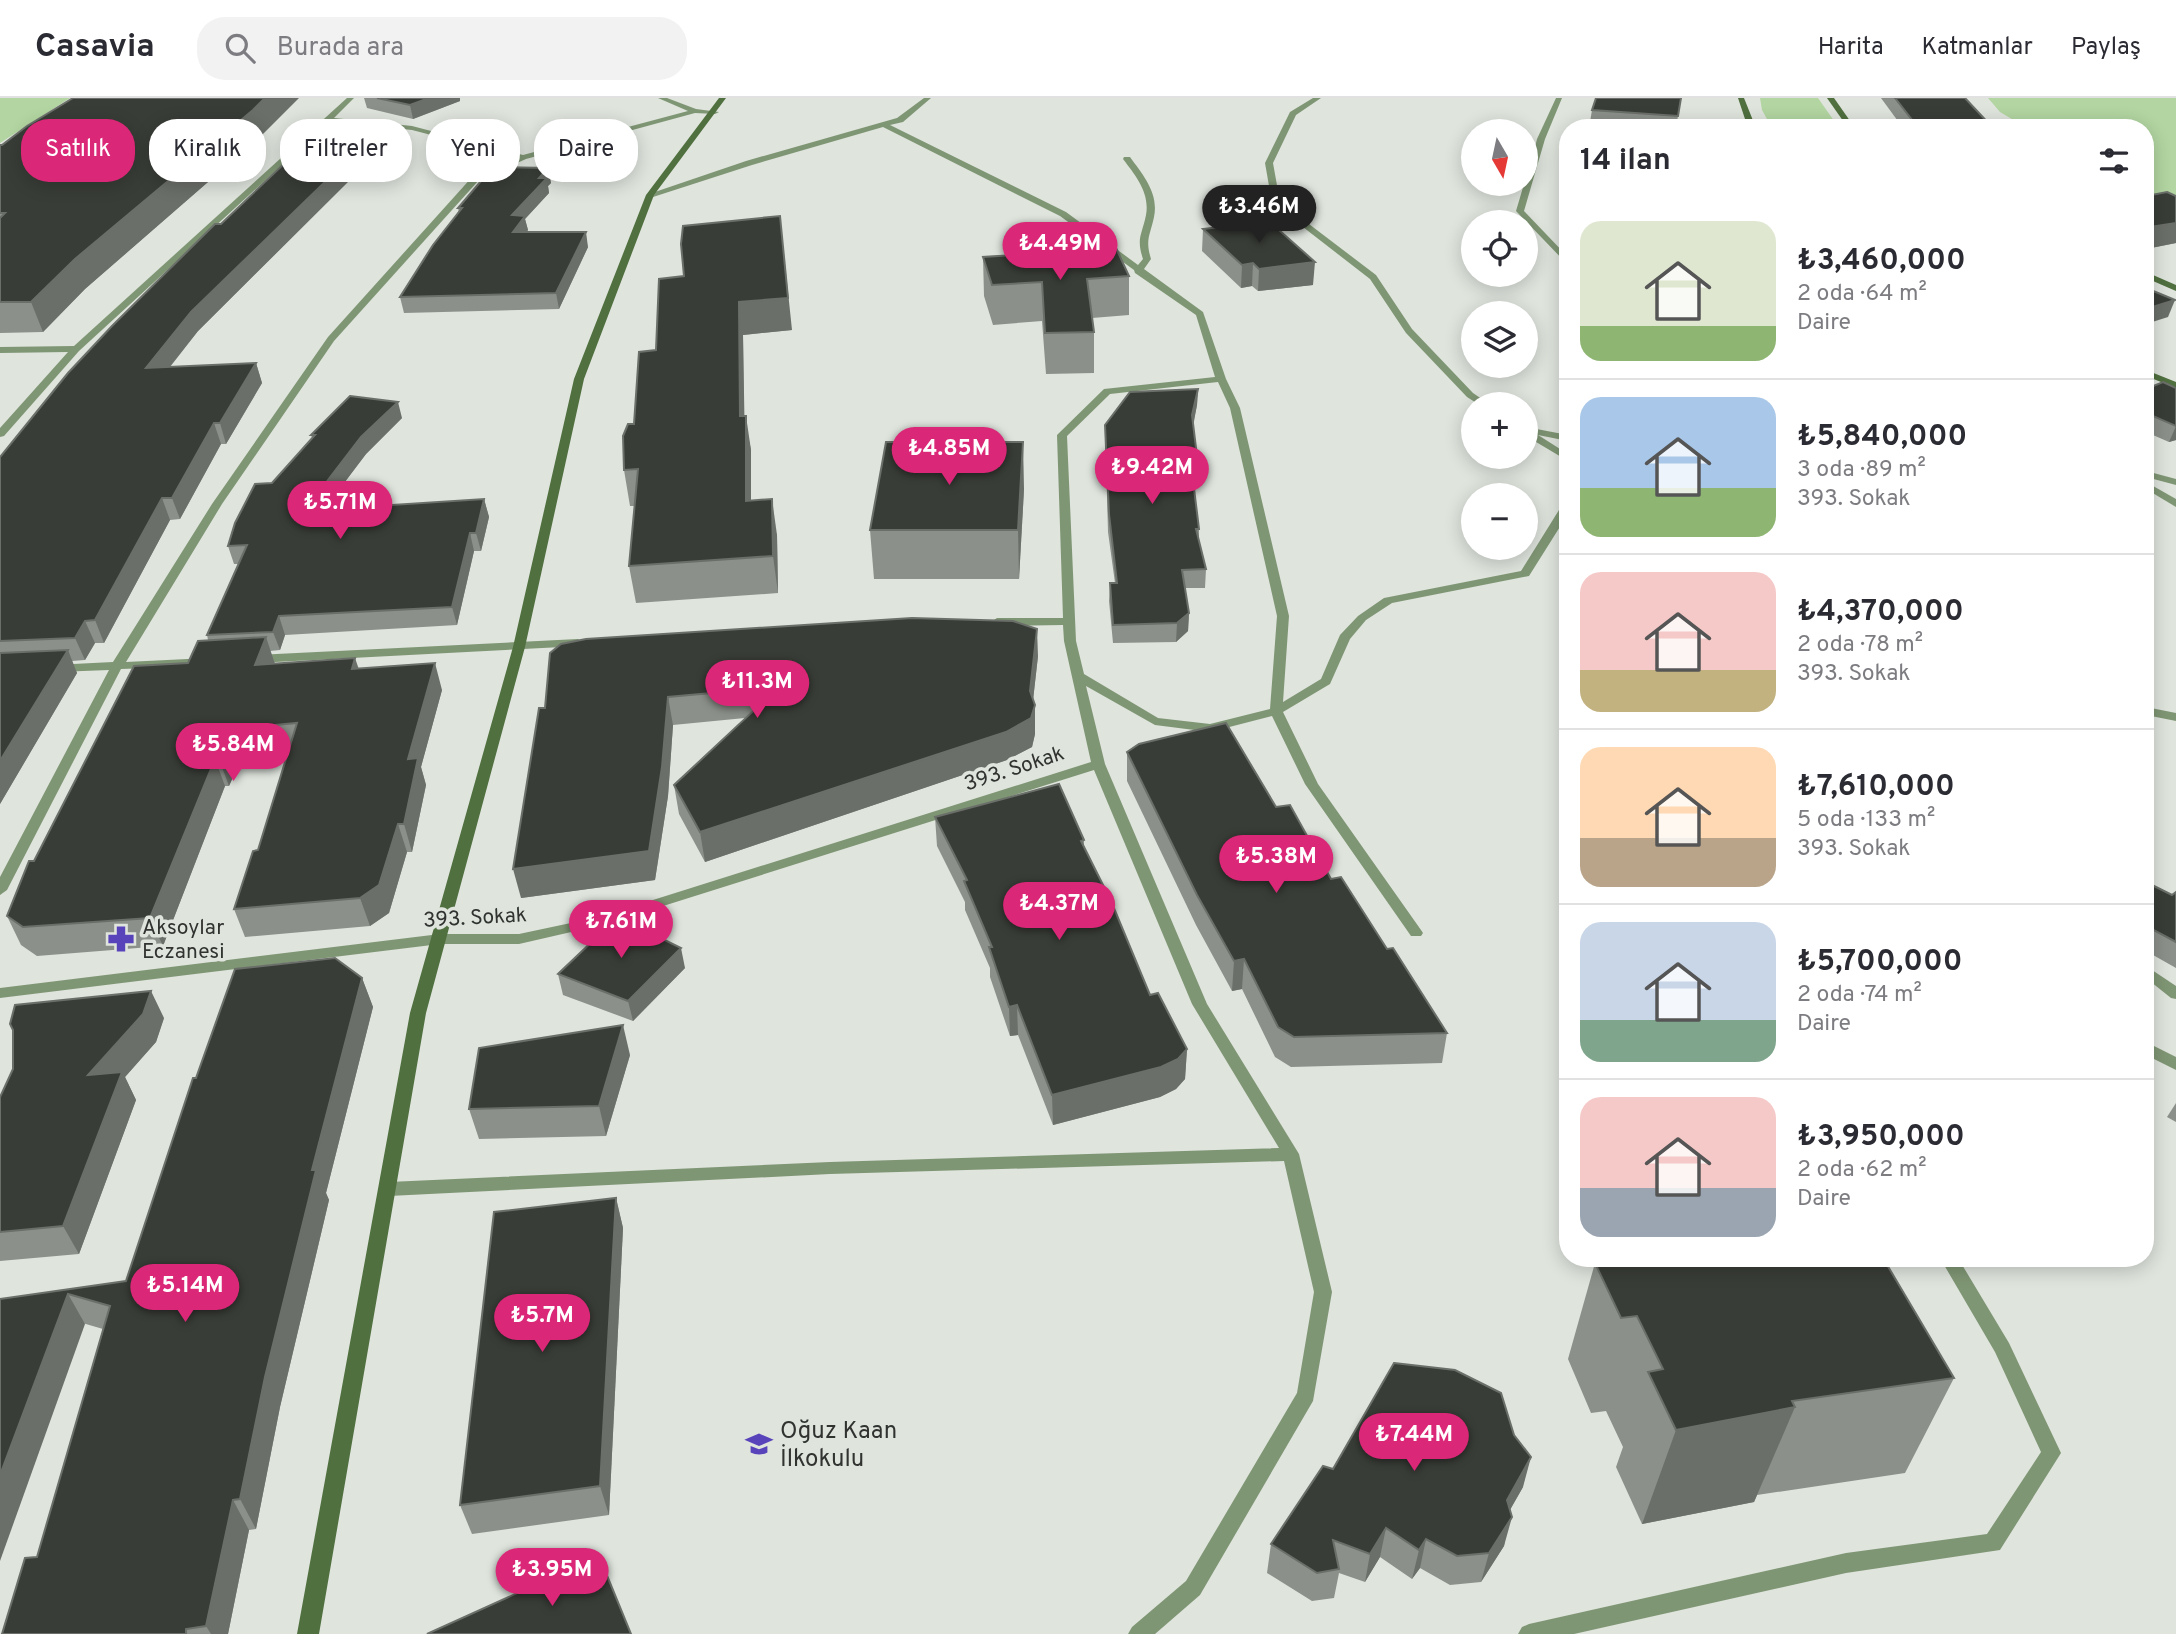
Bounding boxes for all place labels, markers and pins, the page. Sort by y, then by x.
pin: ₺3.46M [1202,186,1316,245]
pin: ₺4.49M [1003,222,1117,282]
pin: ₺4.85M [892,428,1006,487]
pin: ₺9.42M [1095,446,1209,506]
pin: ₺5.71M [283,482,397,541]
pin: ₺11.3M [700,660,814,720]
pin: ₺5.84M [176,724,290,783]
pin: ₺5.38M [1219,836,1333,895]
pin: ₺4.37M [1002,882,1116,942]
pin: ₺7.61M [564,900,678,960]
place label: Aksoylar Eczanesi [142,915,224,966]
pharmacy icon: Aksoylar Eczanesi [106,924,136,954]
pin: ₺5.14M [128,1264,242,1324]
pin: ₺5.7M [493,1294,591,1354]
pin: ₺7.44M [1357,1414,1471,1473]
place label: Oğuz Kaan İlkokulu [780,1417,897,1475]
school or university icon: Oğuz Kaan İlkokulu [744,1429,774,1459]
pin: ₺3.95M [495,1548,609,1608]

